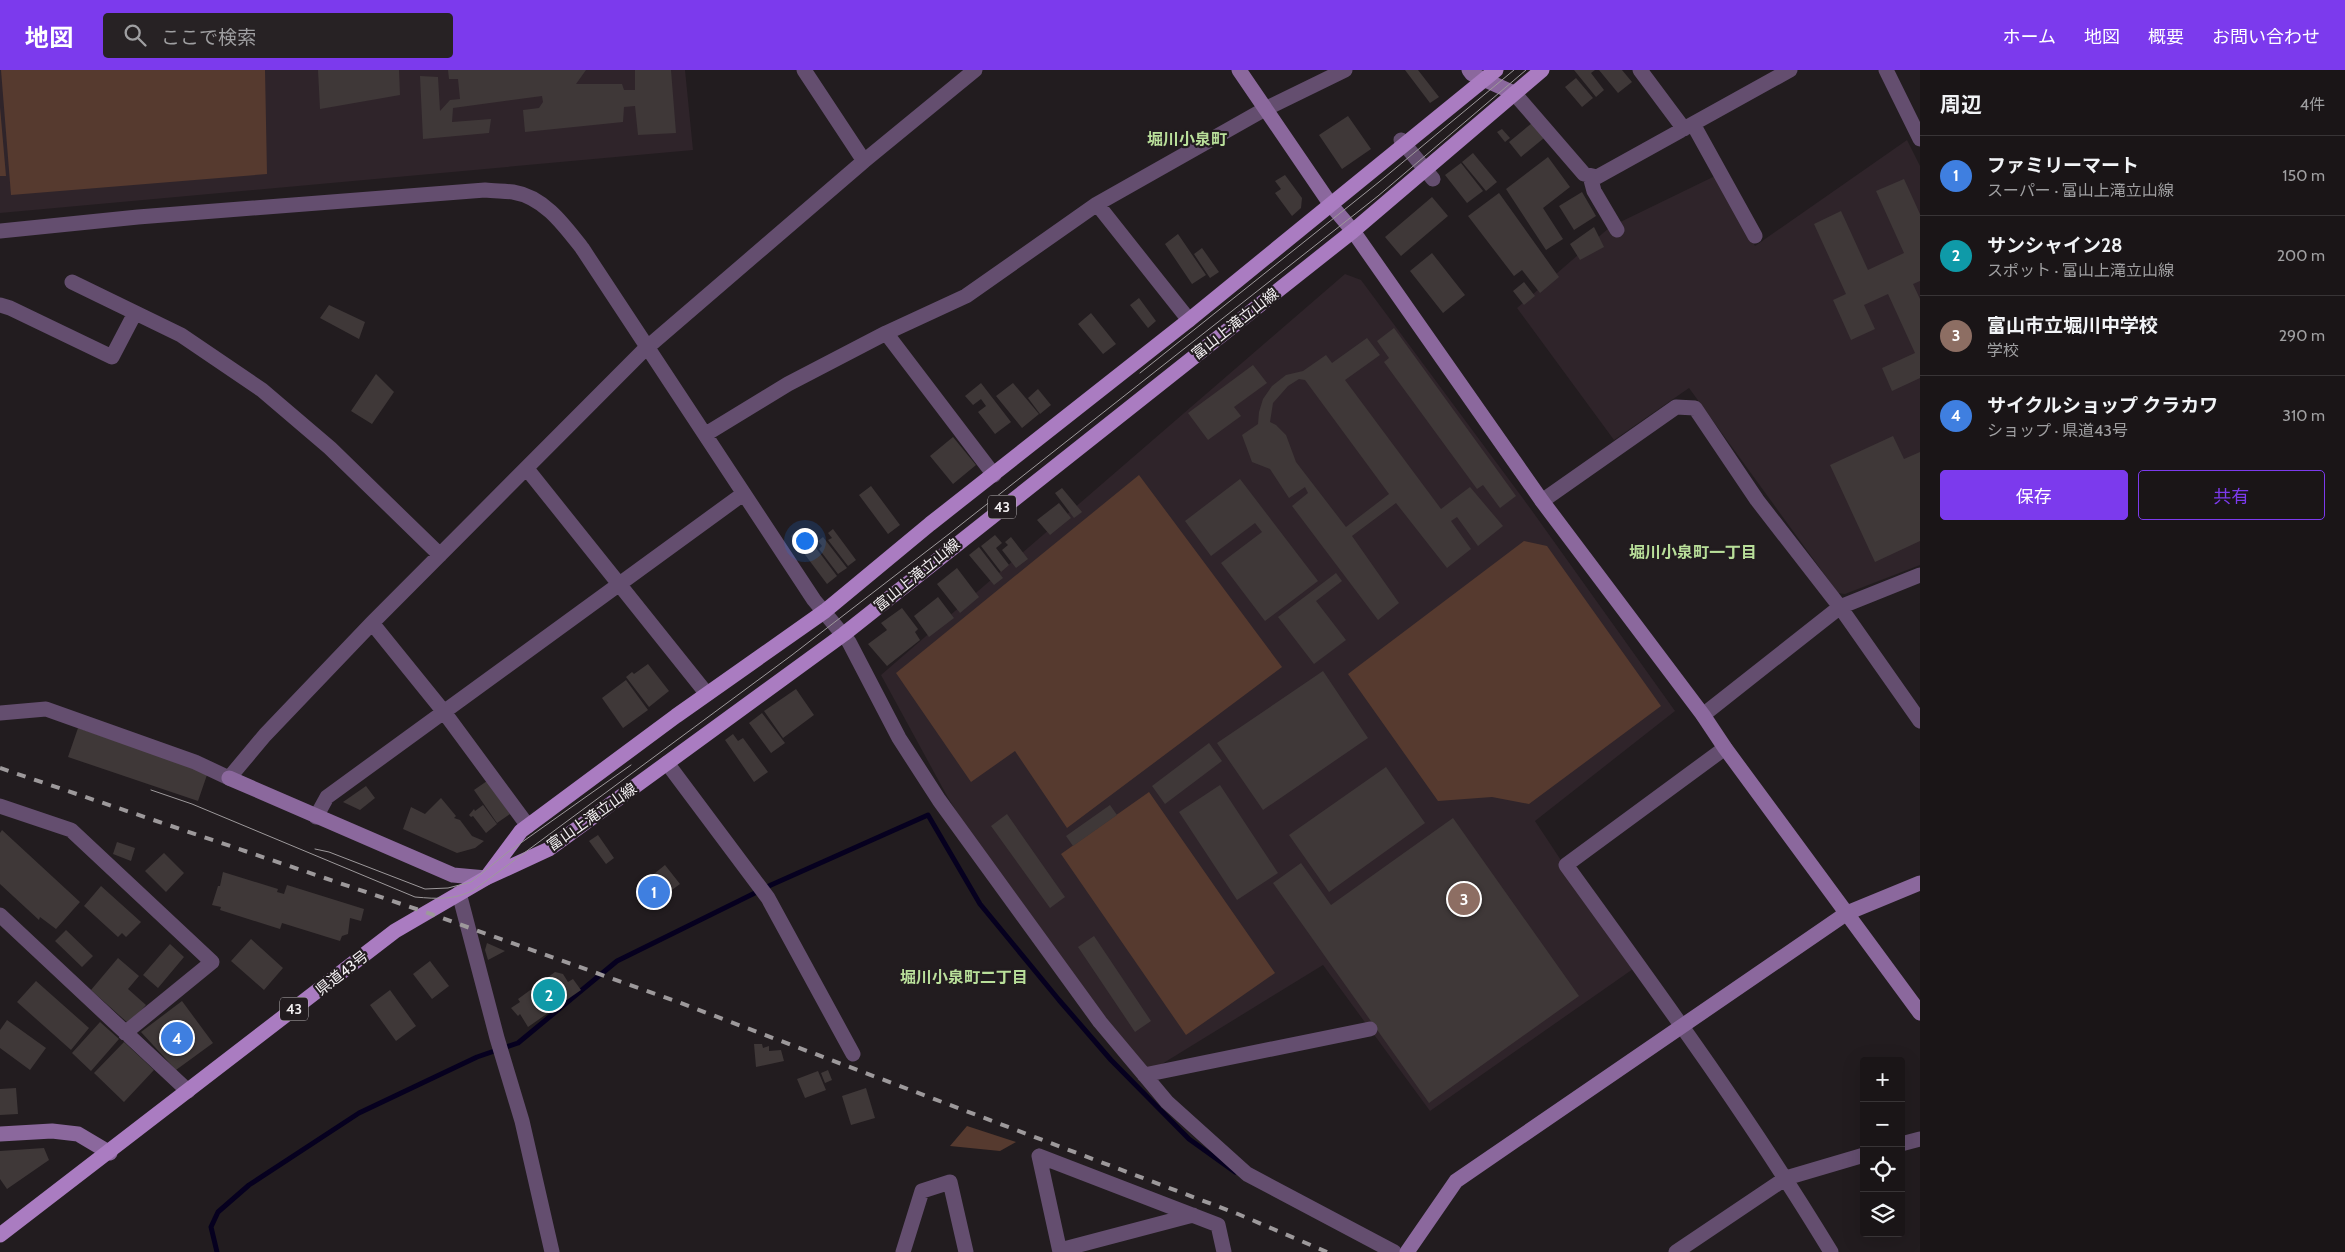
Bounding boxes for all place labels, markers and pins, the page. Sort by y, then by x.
pin: 1 [638,873,670,911]
pin: 3 [1448,880,1480,918]
pin: 2 [533,976,565,1014]
pin: 4 [161,1019,193,1057]

